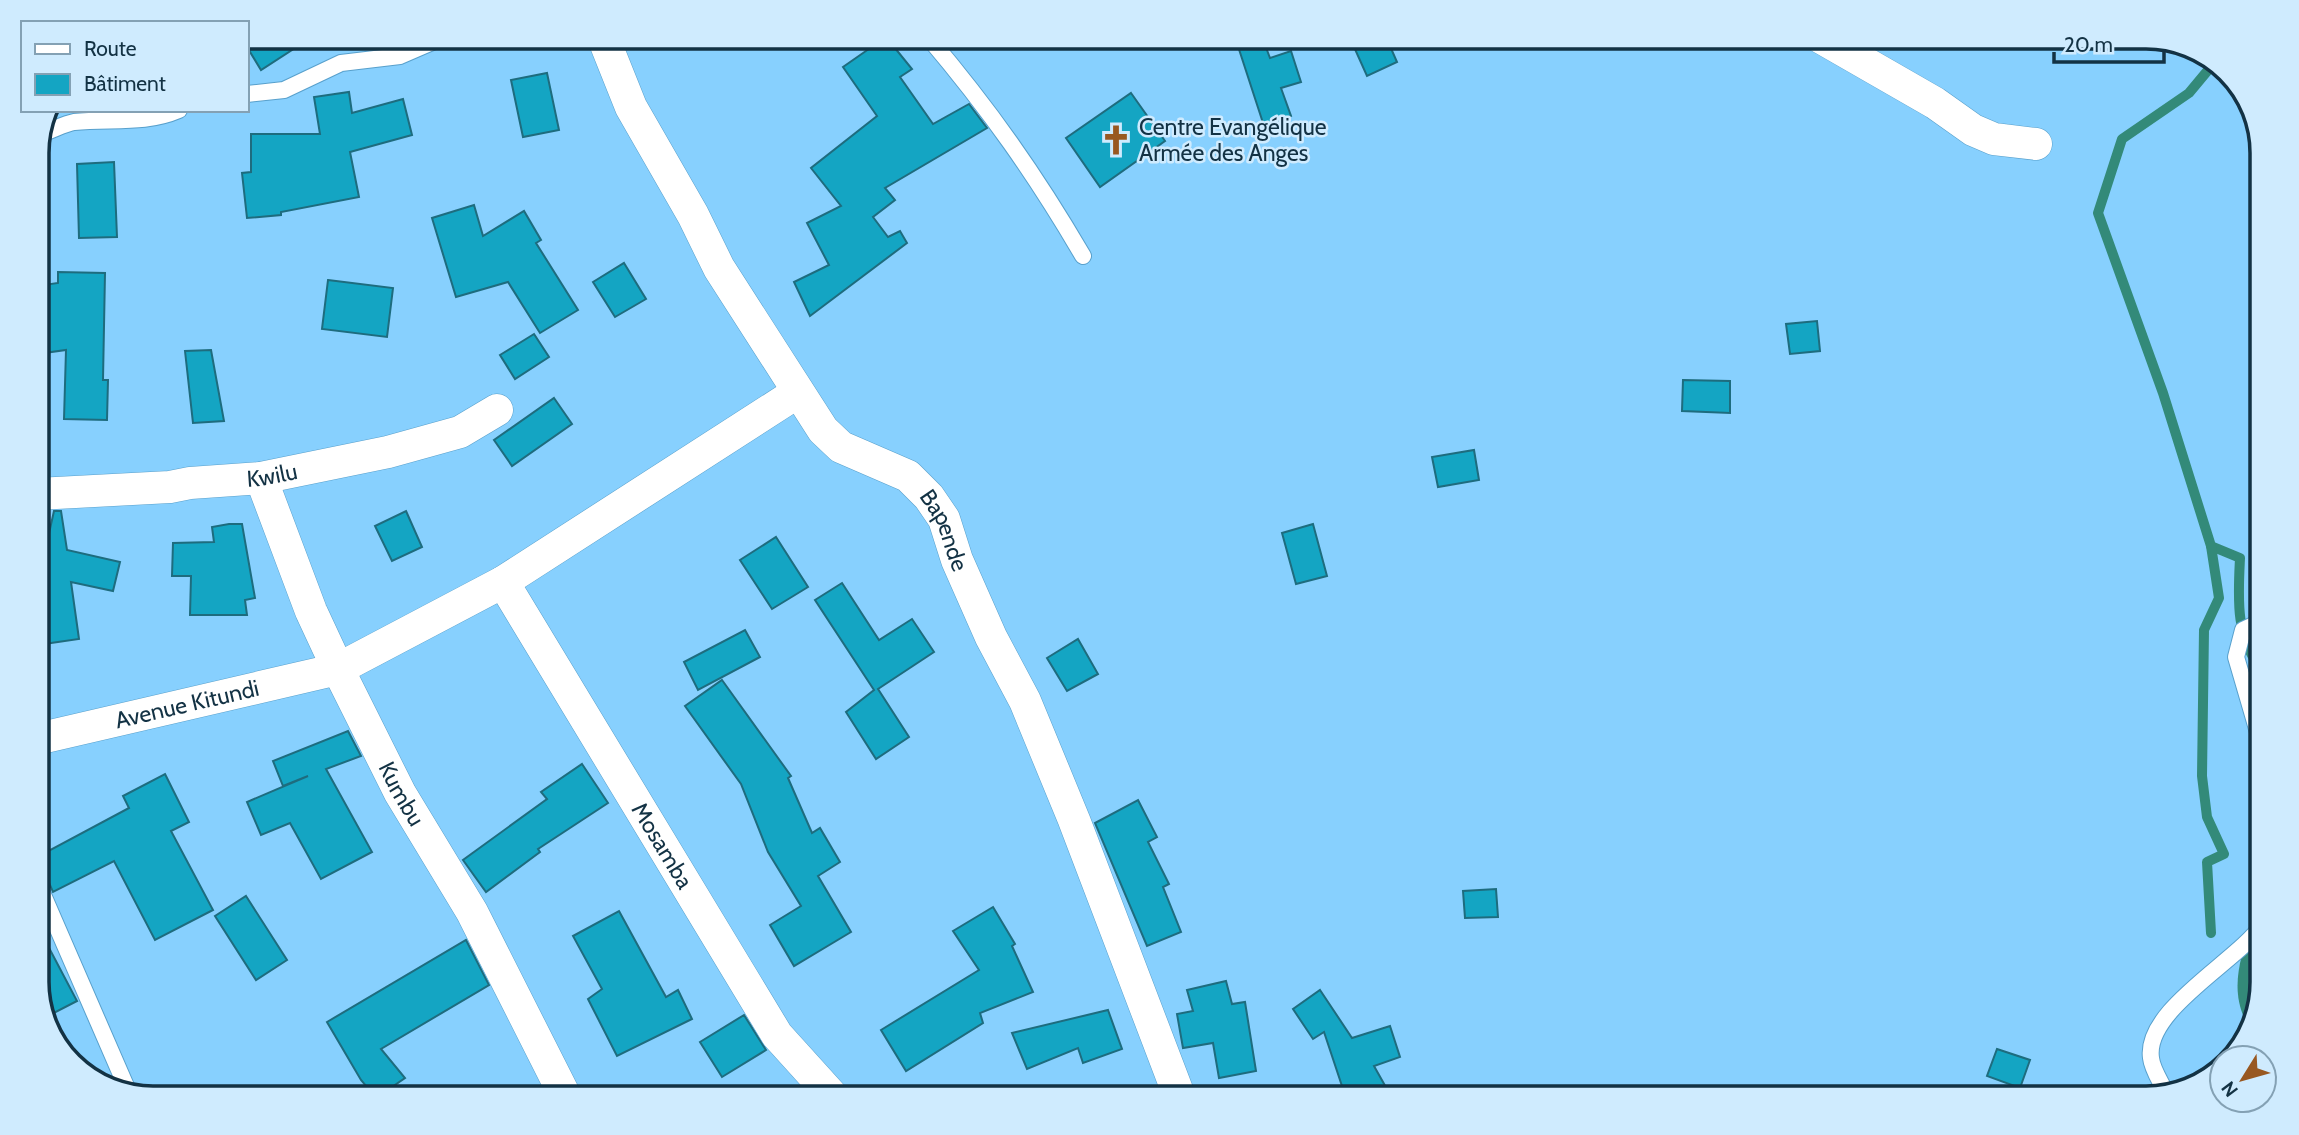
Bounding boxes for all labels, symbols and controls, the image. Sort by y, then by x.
legend [21,21,248,112]
scale bar [2054,21,2164,65]
text: 20 m [2064,32,2113,57]
text: Route [84,36,137,61]
text: Bâtiment [84,71,166,96]
place label: Centre Evangélique Armée des Anges [1139,113,1327,167]
church icon: Centre Evangélique Armée des Anges [1099,123,1133,157]
street label: Kwilu [246,457,300,493]
street label: Bapende [914,484,974,576]
street label: Avenue Kitundi [112,674,262,734]
street label: Kumbu [373,757,431,831]
street label: Mosamba [626,797,699,894]
north arrow [2208,1044,2278,1114]
text: N [2217,1077,2243,1101]

